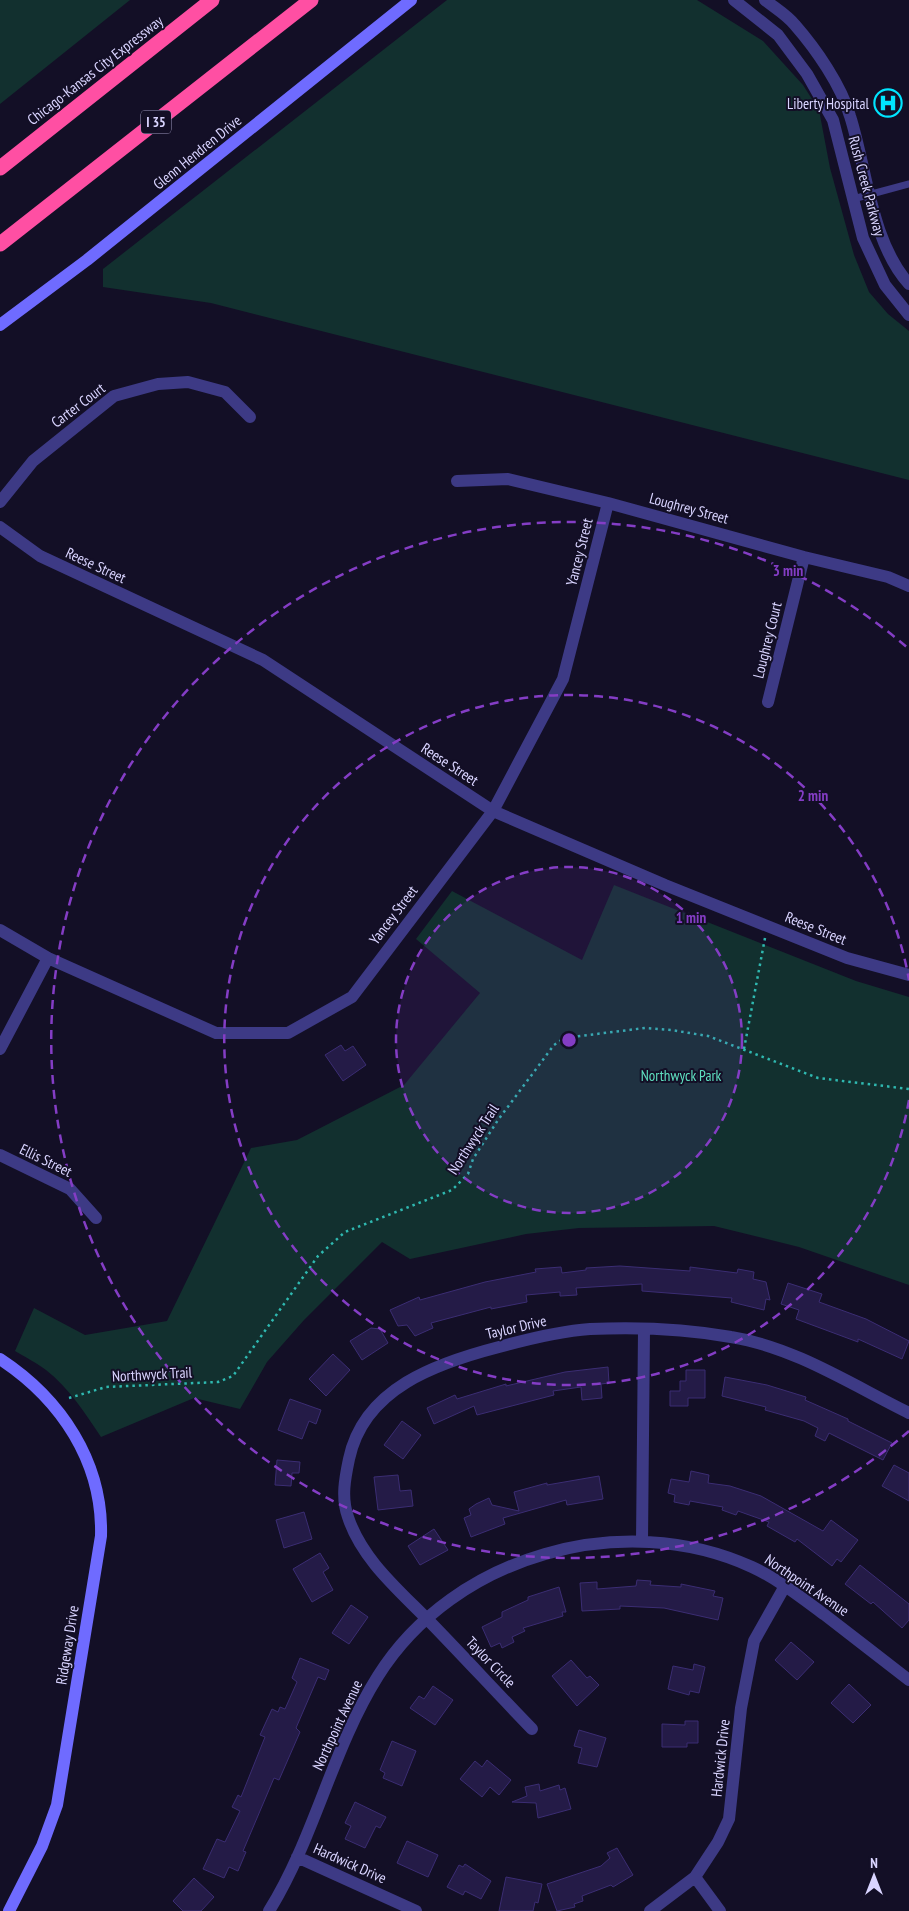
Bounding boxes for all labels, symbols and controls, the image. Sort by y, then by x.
street label: Chicago-Kansas City Expressway [23,11,167,129]
hospital icon: Liberty Hospital [873,88,903,118]
place label: Liberty Hospital [787,94,869,113]
road number: I 35 [141,110,171,134]
street label: Glenn Hendren Drive [149,111,245,193]
street label: Rush Creek Parkway [844,134,890,239]
street label: Carter Court [47,379,109,431]
street label: Loughrey Street [647,488,731,528]
street label: Yancey Street [561,516,597,588]
street label: Reese Street [63,543,129,587]
text: 3 min [773,561,803,580]
street label: Loughrey Court [748,600,786,680]
street label: Reese Street [418,738,482,790]
text: 2 min [798,786,828,805]
street label: Yancey Street [365,882,421,948]
street label: Reese Street [783,907,849,949]
text: 1 min [676,908,706,927]
centre of rings [560,1031,578,1049]
park label: Northwyck Park [641,1066,722,1085]
street label: Northwyck Trail [443,1100,503,1178]
street label: Ellis Street [17,1139,75,1181]
street label: Taylor Drive [484,1311,548,1343]
street label: Northwyck Trail [111,1362,193,1386]
street label: Northpoint Avenue [761,1550,853,1620]
street label: Ridgeway Drive [51,1604,83,1686]
street label: Taylor Circle [462,1633,520,1691]
street label: Northpoint Avenue [308,1677,366,1773]
street label: Hardwick Drive [706,1718,734,1798]
street label: Hardwick Drive [311,1838,389,1888]
north arrow [849,1851,899,1901]
text: N [870,1854,878,1872]

